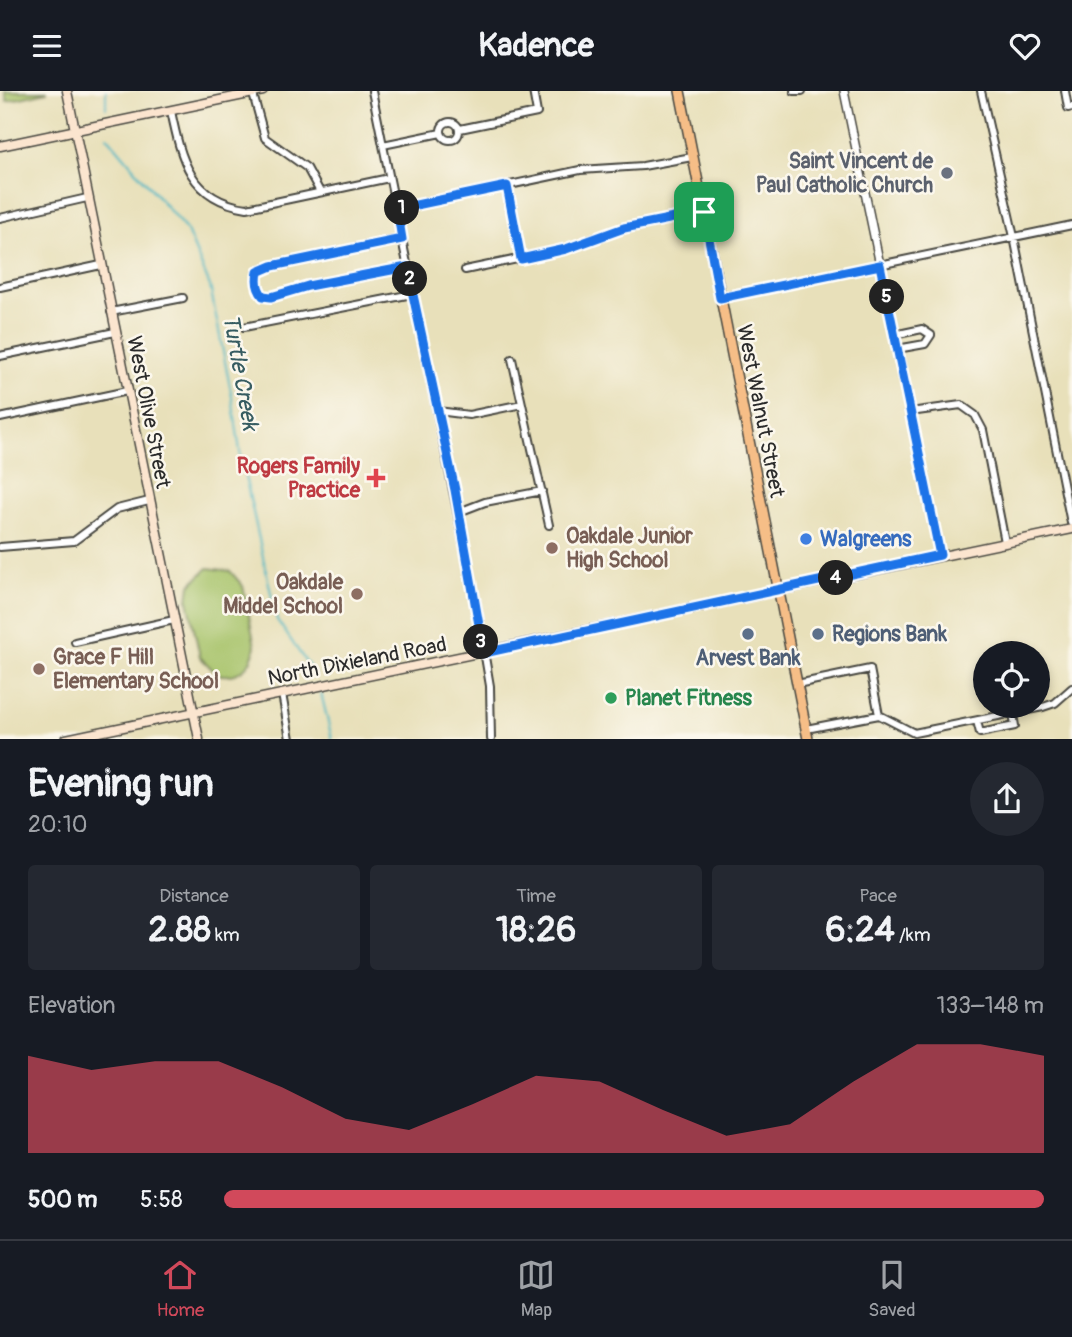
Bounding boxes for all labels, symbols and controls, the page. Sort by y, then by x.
text: Kadence [478,26,594,66]
icon: menu [28,27,66,65]
icon: heart [1006,27,1044,65]
place label: Saint Vincent de Paul Catholic Church [756,148,934,199]
marker: Saint Vincent de Paul Catholic Church [939,165,955,181]
pin [674,182,734,242]
pin: 1 [384,191,420,225]
icon: arrive [685,193,723,231]
text: 1 [398,195,405,219]
pin: 2 [392,261,428,297]
text: 2 [404,266,415,290]
pin: 5 [870,279,904,315]
text: 5 [881,284,892,308]
water label: Turtle Creek [216,312,265,435]
street label: West Walnut Street [730,322,791,500]
street label: West Olive Street [120,334,177,491]
place label: Rogers Family Practice [237,453,361,504]
marker: Rogers Family Practice [366,468,386,488]
place label: Oakdale Junior High School [566,523,693,574]
place label: Walgreens [820,526,912,553]
marker: Walgreens [798,531,814,547]
marker: Oakdale Junior High School [544,540,560,556]
pin: 4 [818,561,854,595]
text: 4 [830,565,841,589]
place label: Oakdale Middel School [223,569,344,620]
marker: Oakdale Middel School [349,586,365,602]
place label: Regions Bank [832,621,947,648]
pin: 3 [463,625,498,659]
marker: Arvest Bank [740,626,756,642]
marker: Regions Bank [810,626,826,642]
text: 3 [475,629,486,653]
street label: North Dixieland Road [265,631,449,692]
map controls [973,641,1050,718]
button: locate [973,641,1050,718]
place label: Grace F Hill Elementary School [53,644,219,695]
place label: Arvest Bank [696,645,801,672]
marker: Grace F Hill Elementary School [31,661,47,677]
place label: Planet Fitness [625,685,752,712]
marker: Planet Fitness [603,690,619,706]
text: Evening run [28,760,214,808]
button: share [970,762,1044,836]
text: 20:10 [28,810,87,839]
text: Distance [159,884,229,908]
text: Time [516,884,556,908]
text: Pace [859,884,897,908]
text: 2.88 [148,908,211,952]
text: 18:26 [496,908,576,952]
text: 6:24 [825,908,895,952]
text: km [211,923,240,947]
text: /km [895,923,931,947]
text: Elevation [28,991,116,1020]
text: 133–148 m [936,991,1044,1020]
text: 500 m [28,1185,97,1214]
text: 5:58 [140,1185,183,1214]
tab: Home [156,1256,204,1322]
tab: Map [517,1256,555,1322]
tab: Saved [868,1256,916,1322]

